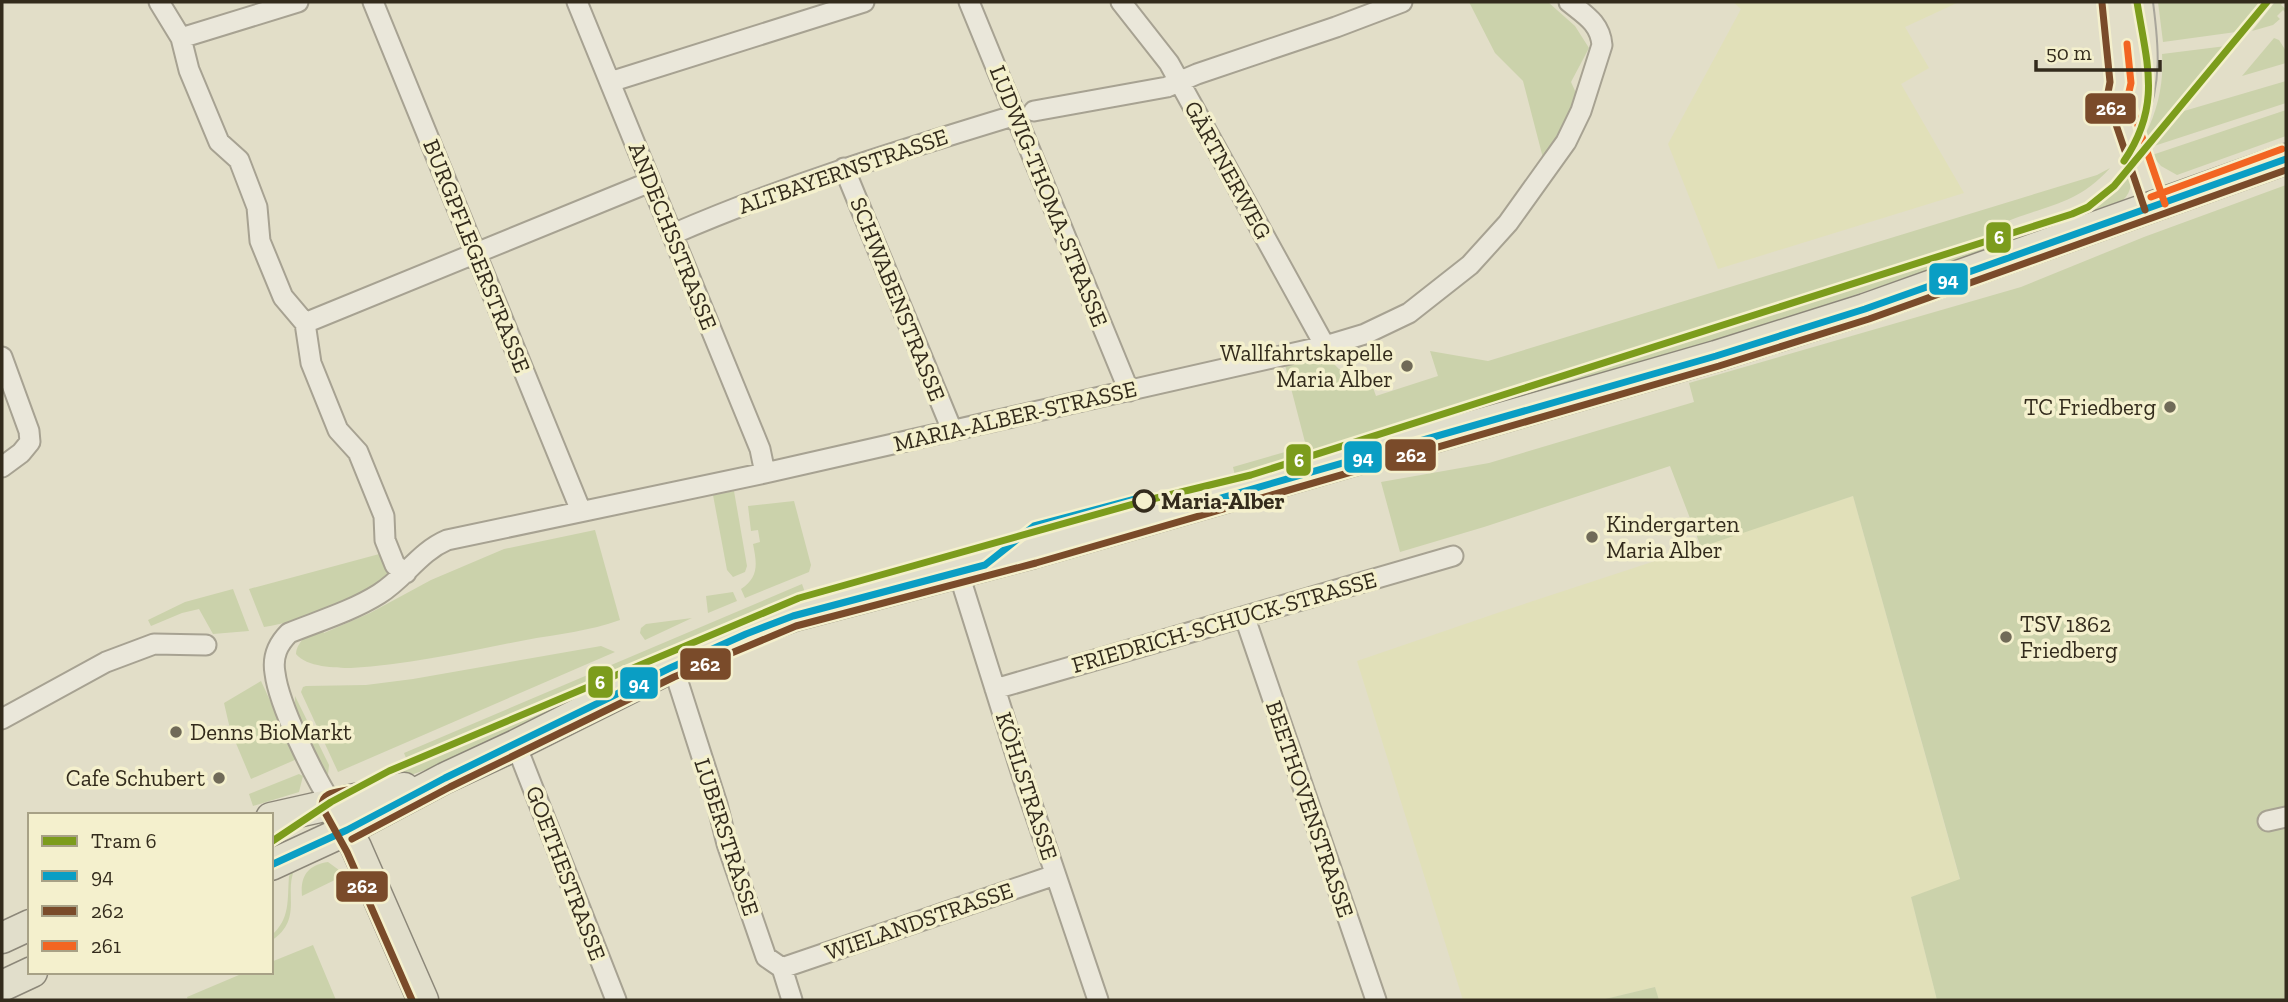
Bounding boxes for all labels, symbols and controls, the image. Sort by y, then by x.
scale bar [2036,28,2160,72]
text: 50 m [2046,40,2092,65]
street label: LUDWIG-THOMA-STRASSE [984,61,1114,331]
line badge: 262 [2084,92,2137,125]
street label: GÄRTNERWEG [1178,96,1278,244]
text: 262 [2096,97,2126,120]
street label: ALTBAYERNSTRASSE [735,122,951,220]
street label: BURGPFLEGERSTRASSE [417,135,537,377]
street label: ANDECHSSTRASSE [623,138,723,334]
street label: SCHWABENSTRASSE [844,193,952,405]
line badge: 6 [1985,221,2012,254]
text: 6 [1994,226,2004,249]
line badge: 94 [1928,262,1969,296]
text: 94 [1938,268,1959,291]
place label: Wallfahrtskapelle Maria Alber [1220,339,1393,393]
marker: Wallfahrtskapelle Maria Alber [1399,358,1415,374]
street label: MARIA-ALBER-STRASSE [891,374,1139,458]
place label: TC Friedberg [2024,393,2156,421]
marker: TC Friedberg [2162,399,2178,415]
line badge: 262 [1384,438,1437,472]
line badge: 94 [1343,440,1383,474]
line badge: 6 [1285,443,1312,477]
text: 262 [1396,444,1426,467]
text: 94 [1353,446,1374,469]
text: 6 [1294,449,1304,472]
place label: Maria-Alber [1161,487,1285,515]
marker: Maria-Alber [1133,490,1155,512]
place label: Kindergarten Maria Alber [1606,510,1739,564]
marker: Kindergarten Maria Alber [1584,529,1600,545]
street label: FRIEDRICH-SCHUCK-STRASSE [1068,565,1380,679]
place label: TSV 1862 Friedberg [2020,610,2118,664]
marker: TSV 1862 Friedberg [1998,629,2014,645]
line badge: 262 [679,647,732,681]
text: 262 [690,653,720,676]
line badge: 6 [587,665,614,699]
line badge: 94 [619,666,659,700]
text: 6 [595,671,605,694]
text: 94 [629,672,650,695]
street label: BEETHOVENSTRASSE [1260,697,1360,921]
street label: KÖHLSTRASSE [990,708,1064,864]
place label: Denns BioMarkt [190,718,352,746]
marker: Denns BioMarkt [168,724,184,740]
street label: LUBERSTRASSE [688,755,766,919]
place label: Cafe Schubert [66,764,205,792]
marker: Cafe Schubert [211,770,227,786]
street label: GOETHESTRASSE [520,782,612,964]
legend [28,813,273,974]
text: Tram 6 [91,828,157,853]
text: 94 [91,863,113,888]
line badge: 262 [335,870,389,903]
text: 262 [347,875,377,898]
street label: WIELANDSTRASSE [821,876,1017,966]
text: 262 [91,898,124,923]
text: 261 [91,933,121,958]

